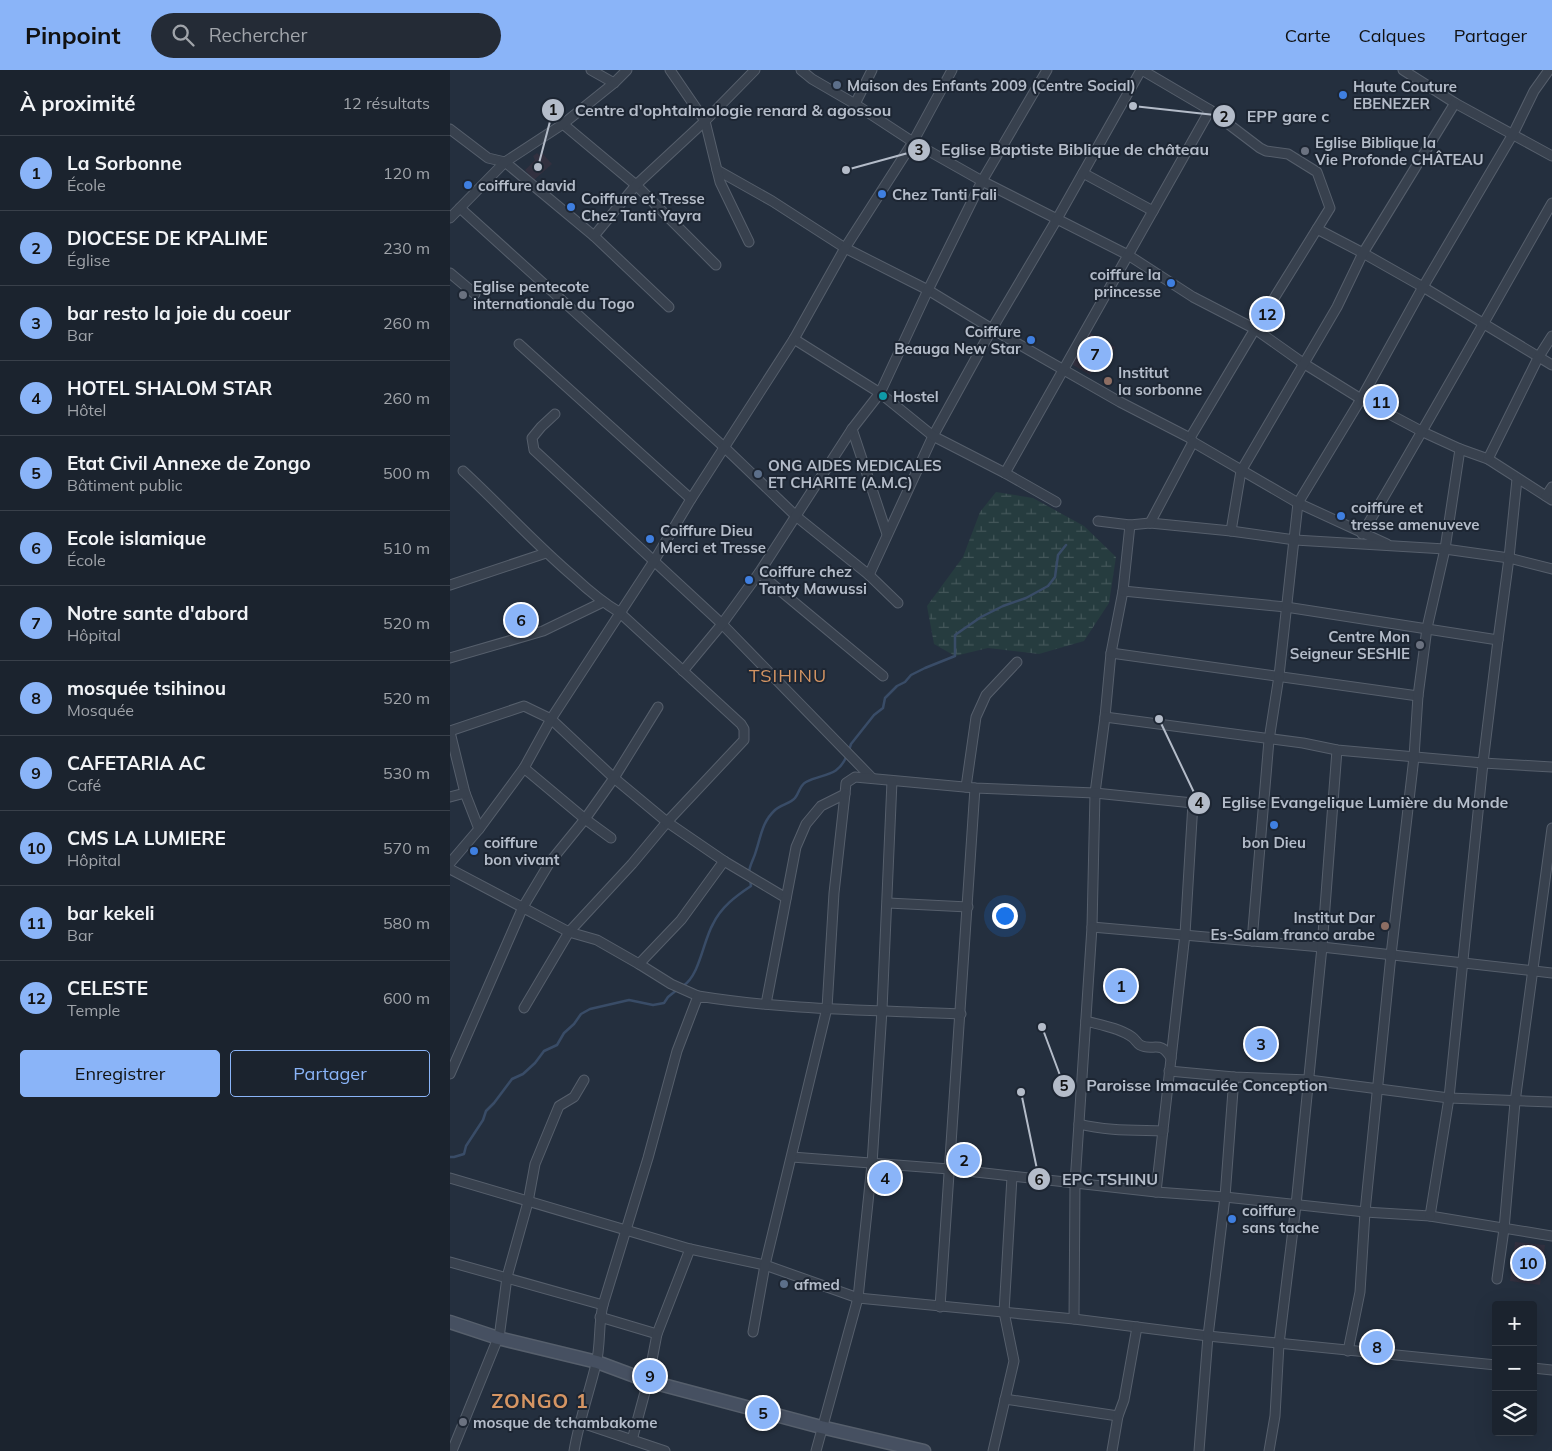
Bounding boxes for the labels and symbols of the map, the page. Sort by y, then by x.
place label: Maison des Enfants 2009 (Centre Social) [847,76,1136,95]
place label: Haute Couture EBENEZER [1353,77,1457,113]
marker: Maison des Enfants 2009 (Centre Social) [831,79,843,91]
marker: Haute Couture EBENEZER [1337,89,1349,101]
callout: Centre d'ophtalmologie renard & agossou [540,95,902,126]
text: 1 [548,100,558,119]
text: Centre d'ophtalmologie renard & agossou [575,100,891,120]
callout: EPP gare c [1212,101,1339,132]
text: EPP gare c [1247,106,1329,126]
text: 2 [1219,107,1229,126]
place label: Eglise Biblique la Vie Profonde CHÂTEAU [1314,133,1484,169]
callout: Eglise Baptiste Biblique de château [906,134,1219,165]
text: Eglise Baptiste Biblique de château [941,139,1209,159]
text: 3 [914,140,924,159]
marker: Eglise Biblique la Vie Profonde CHÂTEAU [1299,145,1311,157]
place label: coiffure david [478,176,576,195]
marker: coiffure david [462,179,474,191]
place label: Chez Tanti Fali [892,185,997,204]
marker: Chez Tanti Fali [876,188,888,200]
place label: Coiffure et Tresse Chez Tanti Yayra [581,189,705,225]
marker: Coiffure et Tresse Chez Tanti Yayra [565,201,577,213]
place label: coiffure la princesse [1090,265,1161,301]
place label: Eglise pentecote internationale du Togo [473,277,635,313]
marker: coiffure la princesse [1165,277,1177,289]
marker: Eglise pentecote internationale du Togo [457,289,469,301]
pin: 12 [1251,295,1283,333]
place label: Coiffure Beauga New Star [894,322,1021,358]
marker: Coiffure Beauga New Star [1025,334,1037,346]
pin: 7 [1079,335,1111,373]
place label: Institut la sorbonne [1118,363,1202,399]
marker: Institut la sorbonne [1102,375,1114,387]
pin: 11 [1365,383,1397,421]
place label: Hostel [893,387,939,406]
marker: Hostel [877,390,889,402]
place label: ONG AIDES MEDICALES ET CHARITE (A.M.C) [768,456,942,492]
marker: ONG AIDES MEDICALES ET CHARITE (A.M.C) [752,468,764,480]
place label: coiffure et tresse amenuveve [1351,498,1479,534]
marker: coiffure et tresse amenuveve [1335,510,1347,522]
place label: Coiffure Dieu Merci et Tresse [660,521,766,557]
marker: Coiffure Dieu Merci et Tresse [644,533,656,545]
place label: Coiffure chez Tanty Mawussi [759,562,867,598]
marker: Coiffure chez Tanty Mawussi [743,574,755,586]
pin: 6 [505,601,537,639]
place label: Centre Mon Seigneur SESHIE [1290,627,1410,663]
marker: Centre Mon Seigneur SESHIE [1414,639,1426,651]
district label: TSIHINU [749,664,827,687]
callout: Eglise Evangelique Lumière du Monde [1186,787,1518,818]
text: Eglise Evangelique Lumière du Monde [1222,792,1509,812]
text: 4 [1194,793,1204,812]
marker: bon Dieu [1268,819,1280,831]
place label: coiffure bon vivant [484,833,560,869]
place label: bon Dieu [1242,833,1306,852]
marker: coiffure bon vivant [468,845,480,857]
your location [992,903,1018,929]
place label: Institut Dar Es-Salam franco arabe [1211,908,1375,944]
marker: Institut Dar Es-Salam franco arabe [1379,920,1391,932]
pin: 1 [1105,967,1137,1005]
pin: 3 [1245,1025,1277,1063]
callout: Paroisse Immaculée Conception [1051,1070,1338,1101]
text: Paroisse Immaculée Conception [1086,1075,1328,1095]
text: 5 [1059,1076,1069,1095]
pin: 2 [948,1141,980,1179]
pin: 4 [869,1159,901,1197]
callout: EPC TSHINU [1027,1164,1168,1195]
text: EPC TSHINU [1062,1169,1158,1189]
text: 6 [1034,1170,1044,1189]
place label: coiffure sans tache [1242,1201,1319,1237]
marker: coiffure sans tache [1226,1213,1238,1225]
pin: 10 [1512,1244,1544,1282]
place label: afmed [794,1275,840,1294]
marker: afmed [778,1278,790,1290]
pin: 8 [1361,1328,1393,1366]
pin: 9 [634,1357,666,1395]
district label: ZONGO 1 [491,1388,589,1413]
pin: 5 [747,1394,779,1432]
place label: mosque de tchambakome [473,1413,657,1432]
marker: mosque de tchambakome [457,1416,469,1428]

